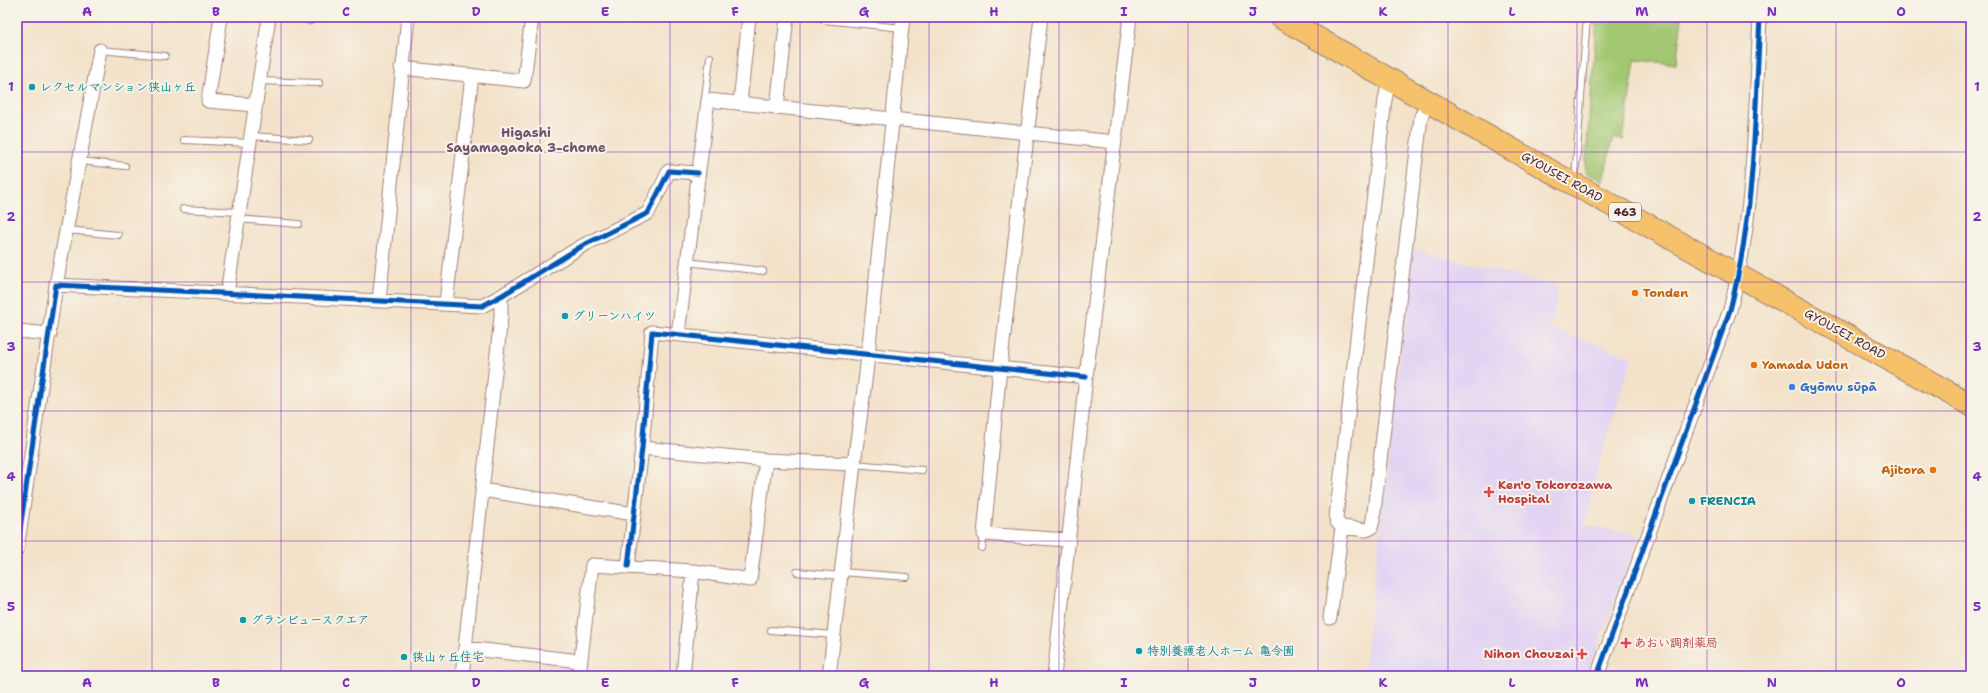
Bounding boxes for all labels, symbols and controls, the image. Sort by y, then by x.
text: A [82,3,92,20]
text: B [212,3,220,20]
text: C [342,3,350,20]
text: D [471,3,481,20]
text: E [601,3,610,20]
text: F [731,3,739,20]
text: G [859,3,870,20]
text: H [989,3,999,20]
text: I [1120,3,1128,20]
text: J [1249,3,1257,20]
text: K [1379,3,1388,20]
text: L [1508,3,1516,20]
text: M [1635,3,1649,20]
text: N [1767,3,1777,20]
text: O [1896,3,1906,20]
text: 1 [8,78,14,95]
text: 1 [1974,78,1980,95]
place label: レクセルマンション狭山ヶ丘 [40,79,196,95]
marker: レクセルマンション狭山ヶ丘 [27,82,37,92]
district label: Higashi Sayamagaoka 3-chome [446,124,606,156]
street label: GYOUSEI ROAD [1519,148,1605,206]
road number: 463 [1609,203,1641,221]
text: 2 [6,208,16,225]
text: 2 [1972,208,1982,225]
place label: Tonden [1643,285,1688,301]
marker: Tonden [1630,288,1640,298]
street label: GYOUSEI ROAD [1802,305,1888,363]
place label: グリーンハイツ [573,308,656,324]
marker: グリーンハイツ [560,311,570,321]
text: 3 [6,338,16,355]
text: 3 [1972,338,1982,355]
place label: Yamada Udon [1762,357,1848,373]
marker: Yamada Udon [1749,360,1759,370]
place label: Gyōmu sūpā [1800,379,1877,395]
marker: Gyōmu sūpā [1787,382,1797,392]
place label: Ajitora [1881,462,1926,478]
marker: Ajitora [1928,465,1938,475]
text: 4 [6,468,16,485]
text: 4 [1972,468,1982,485]
place label: Ken'o Tokorozawa Hospital [1498,477,1613,507]
marker: Ken'o Tokorozawa Hospital [1483,486,1495,498]
place label: FRENCIA [1700,493,1756,509]
marker: FRENCIA [1687,496,1697,506]
text: 5 [7,598,15,615]
text: 5 [1973,598,1981,615]
place label: グランビュースクエア [251,612,369,628]
marker: グランビュースクエア [238,615,248,625]
place label: あおい調剤薬局 [1634,635,1718,651]
marker: あおい調剤薬局 [1621,638,1631,648]
place label: 特別養護老人ホーム 亀令園 [1147,643,1295,659]
marker: 特別養護老人ホーム 亀令園 [1134,646,1144,656]
place label: Nihon Chouzai [1484,646,1574,662]
place label: 狭山ヶ丘住宅 [412,649,484,665]
marker: Nihon Chouzai [1577,649,1587,659]
marker: 狭山ヶ丘住宅 [399,652,409,662]
text: A [82,674,92,691]
text: B [212,674,220,691]
text: C [342,674,350,691]
text: D [471,674,481,691]
text: E [601,674,610,691]
text: F [731,674,739,691]
text: G [859,674,870,691]
text: H [989,674,999,691]
text: I [1120,674,1128,691]
text: J [1249,674,1257,691]
text: K [1379,674,1388,691]
text: L [1508,674,1516,691]
text: M [1635,674,1649,691]
text: N [1767,674,1777,691]
text: O [1896,674,1906,691]

